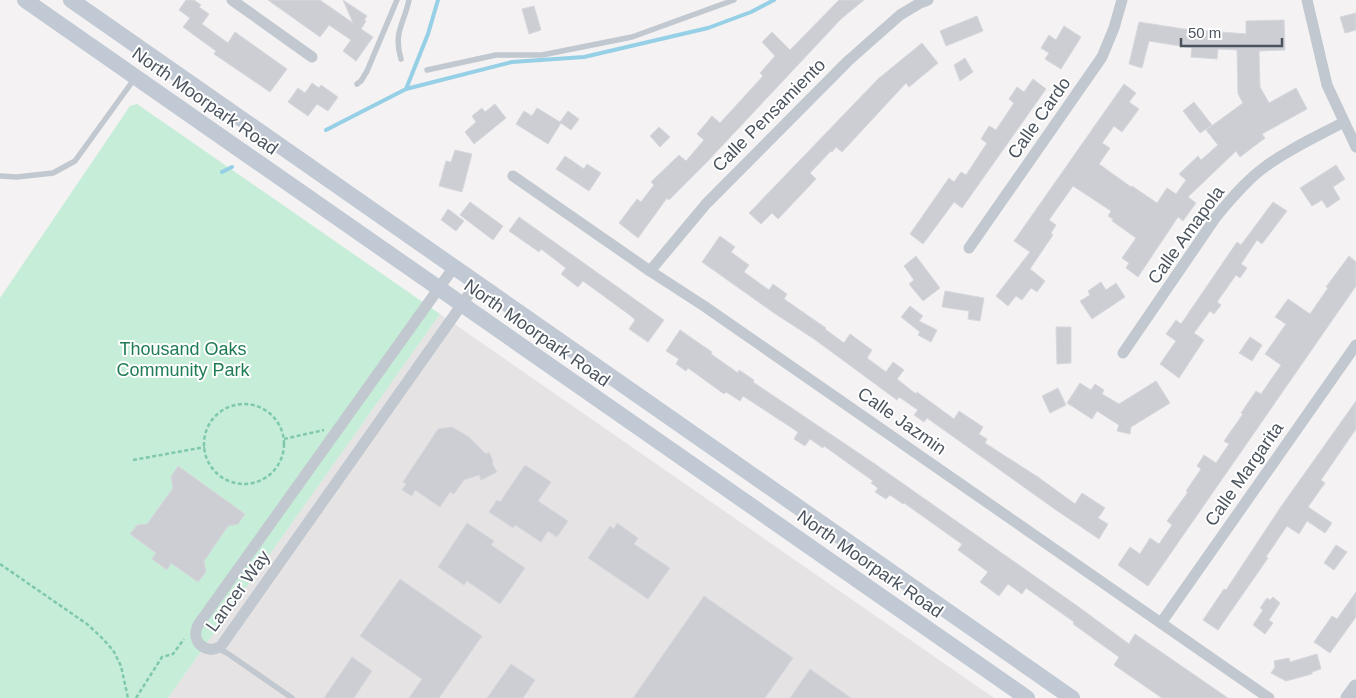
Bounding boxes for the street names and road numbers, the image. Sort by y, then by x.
street label: North Moorpark Road [128,43,282,159]
street label: Calle Pensamiento [709,55,829,175]
street label: Calle Cardo [1004,73,1074,163]
street label: Calle Amapola [1144,181,1229,288]
street label: North Moorpark Road [460,275,614,391]
street label: Calle Jazmin [854,383,950,459]
street label: Calle Margarita [1201,417,1288,530]
street label: North Moorpark Road [793,506,947,622]
street label: Lancer Way [202,547,274,635]

